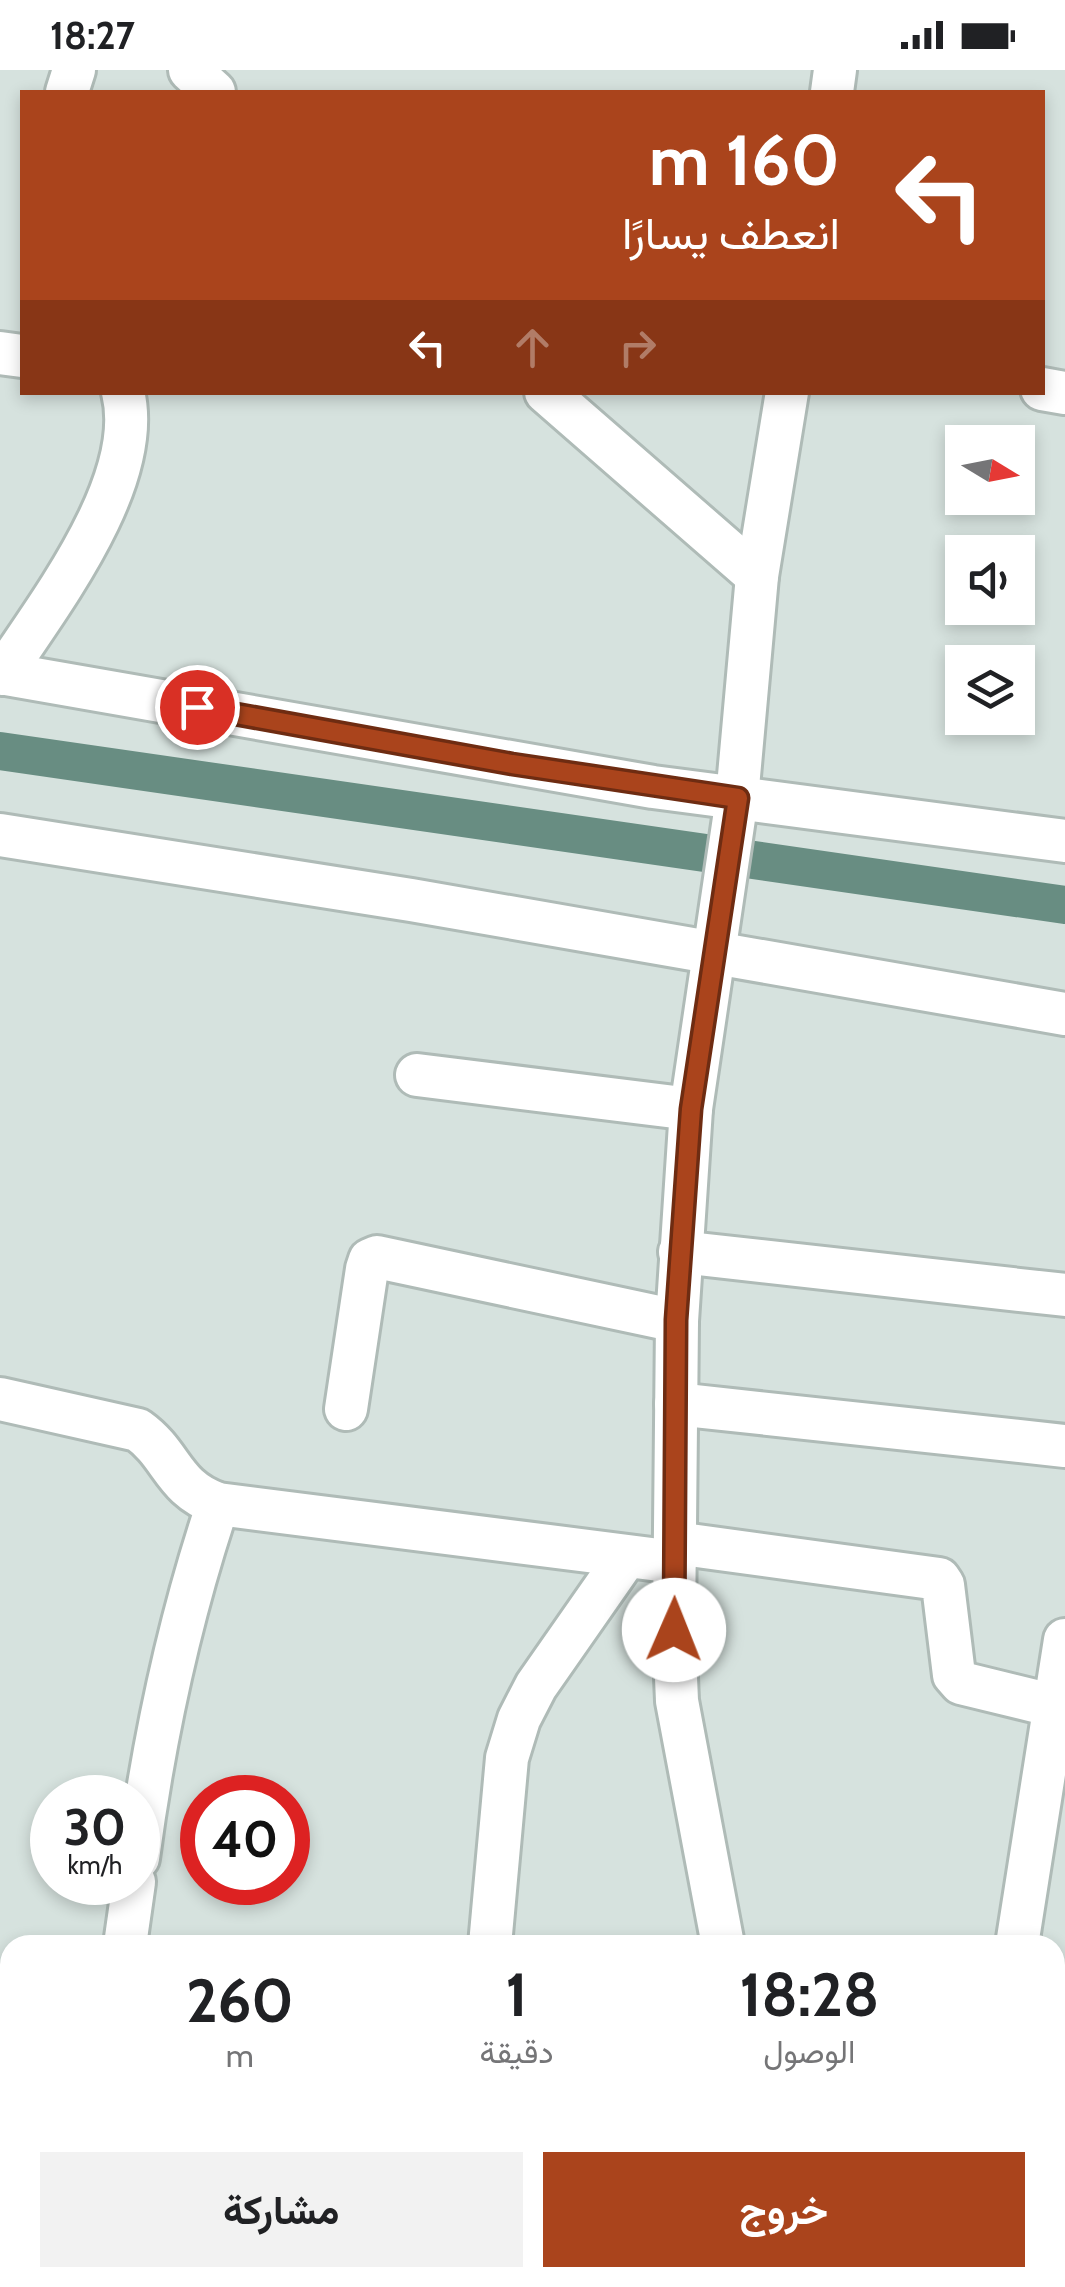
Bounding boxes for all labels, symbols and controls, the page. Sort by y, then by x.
text: 18:27 [50,12,135,59]
text: 160 m [649,117,840,203]
icon: left [875,130,1005,260]
text: انعطف يسارًا [622,206,840,260]
icon: left [400,320,455,375]
icon: ahead [505,320,560,375]
icon: right [610,320,665,375]
north arrow [945,425,1035,515]
map controls [945,425,1035,735]
button: sound [945,535,1035,625]
button: layers [945,645,1035,735]
pin [155,665,240,750]
icon: arrive [170,680,225,735]
position arrow [622,1578,726,1682]
speed limit sign: 40 [180,1775,310,1905]
text: 30 [64,1797,126,1858]
text: km/h [68,1850,122,1880]
text: 1 [506,1958,528,2031]
text: 18:28 [739,1958,879,2031]
text: 260 [186,1964,294,2037]
text: دقيقة [480,2032,554,2071]
text: الوصول [763,2032,855,2071]
text: m [226,2036,254,2075]
button: مشاركة [40,2152,523,2267]
button: خروج [543,2152,1025,2267]

